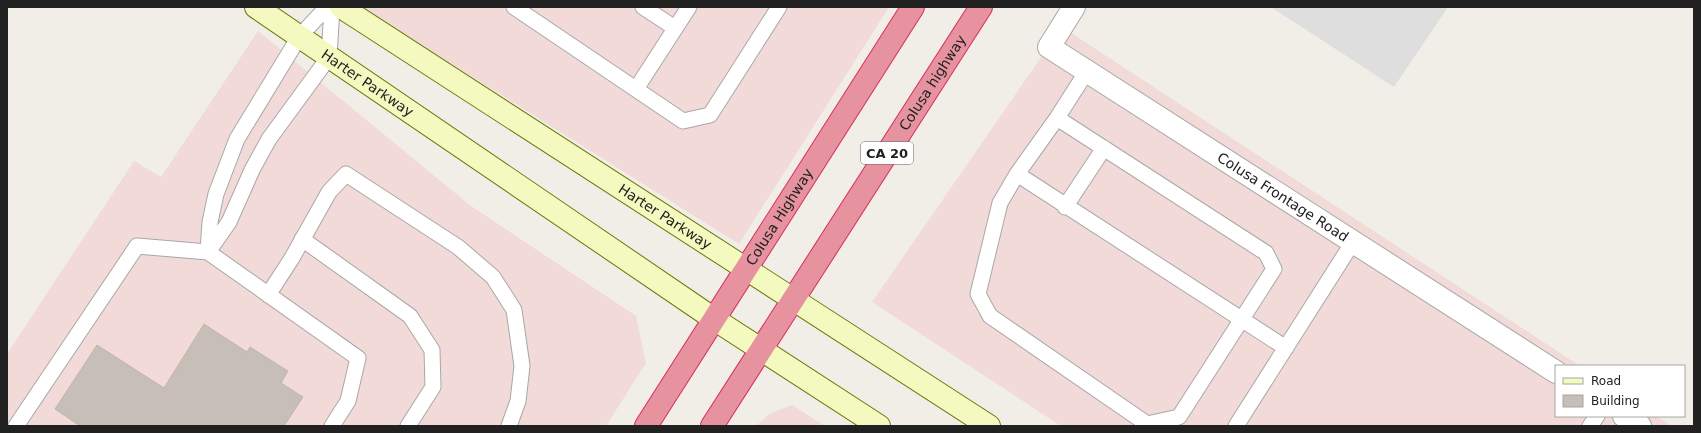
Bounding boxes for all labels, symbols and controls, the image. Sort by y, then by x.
street label: Colusa highway [896,32,969,133]
street label: Harter Parkway [318,46,417,120]
road number: CA 20 [861,142,913,164]
street label: Colusa Frontage Road [1214,149,1351,245]
street label: Colusa Highway [742,165,816,268]
street label: Harter Parkway [616,181,715,253]
legend [1555,365,1685,417]
text: Road [1591,374,1621,388]
text: Building [1591,394,1640,408]

